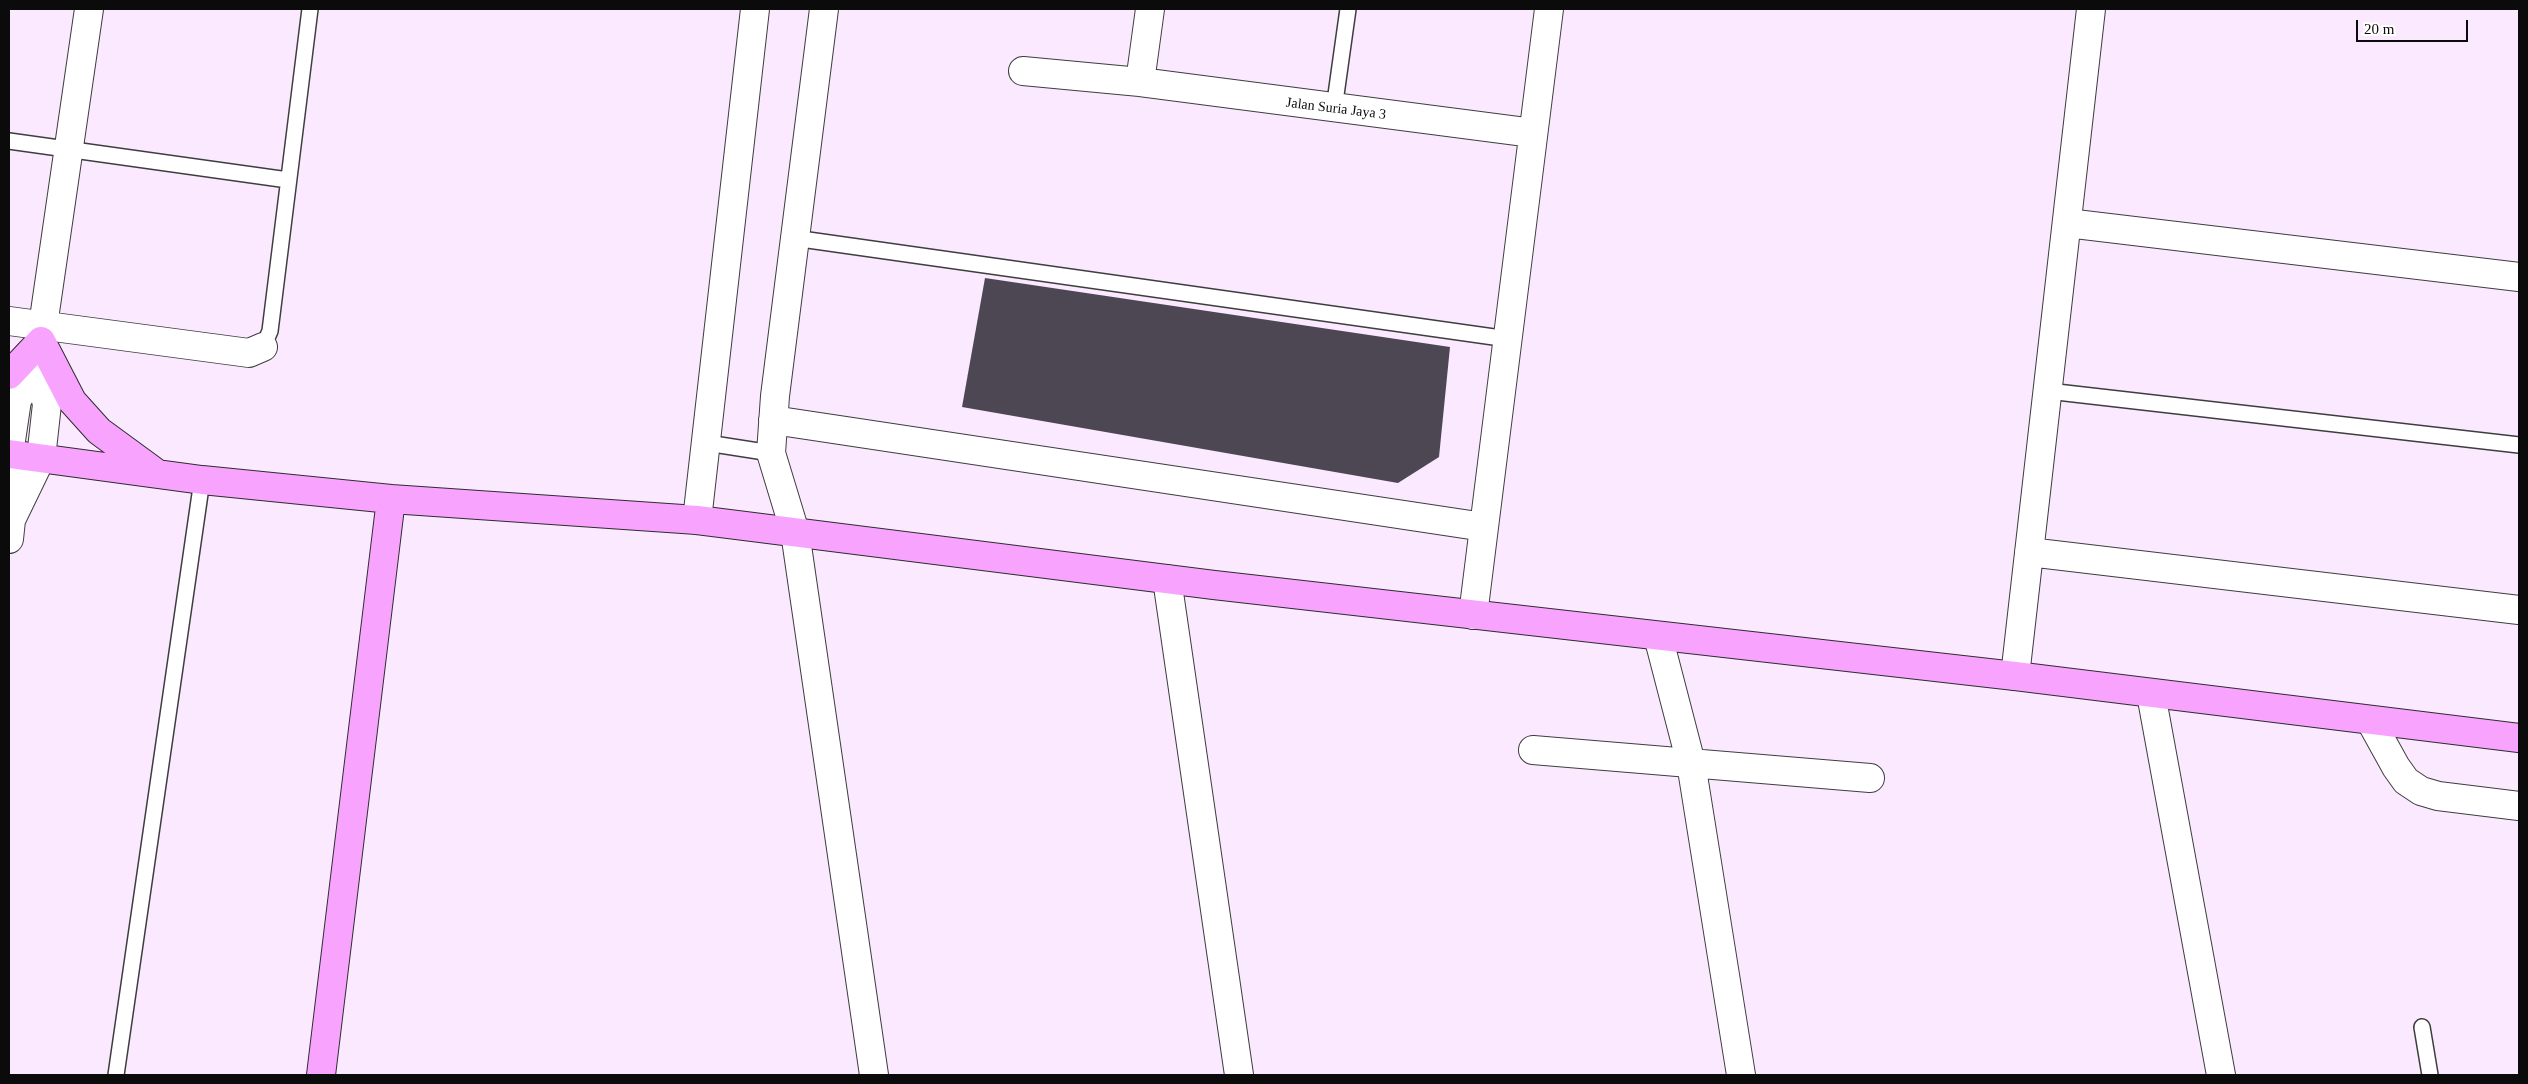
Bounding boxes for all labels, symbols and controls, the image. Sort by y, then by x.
scale bar [2358,10,2470,42]
text: 20 m [2364,21,2394,37]
street label: Jalan Suria Jaya 3 [1285,95,1387,123]

